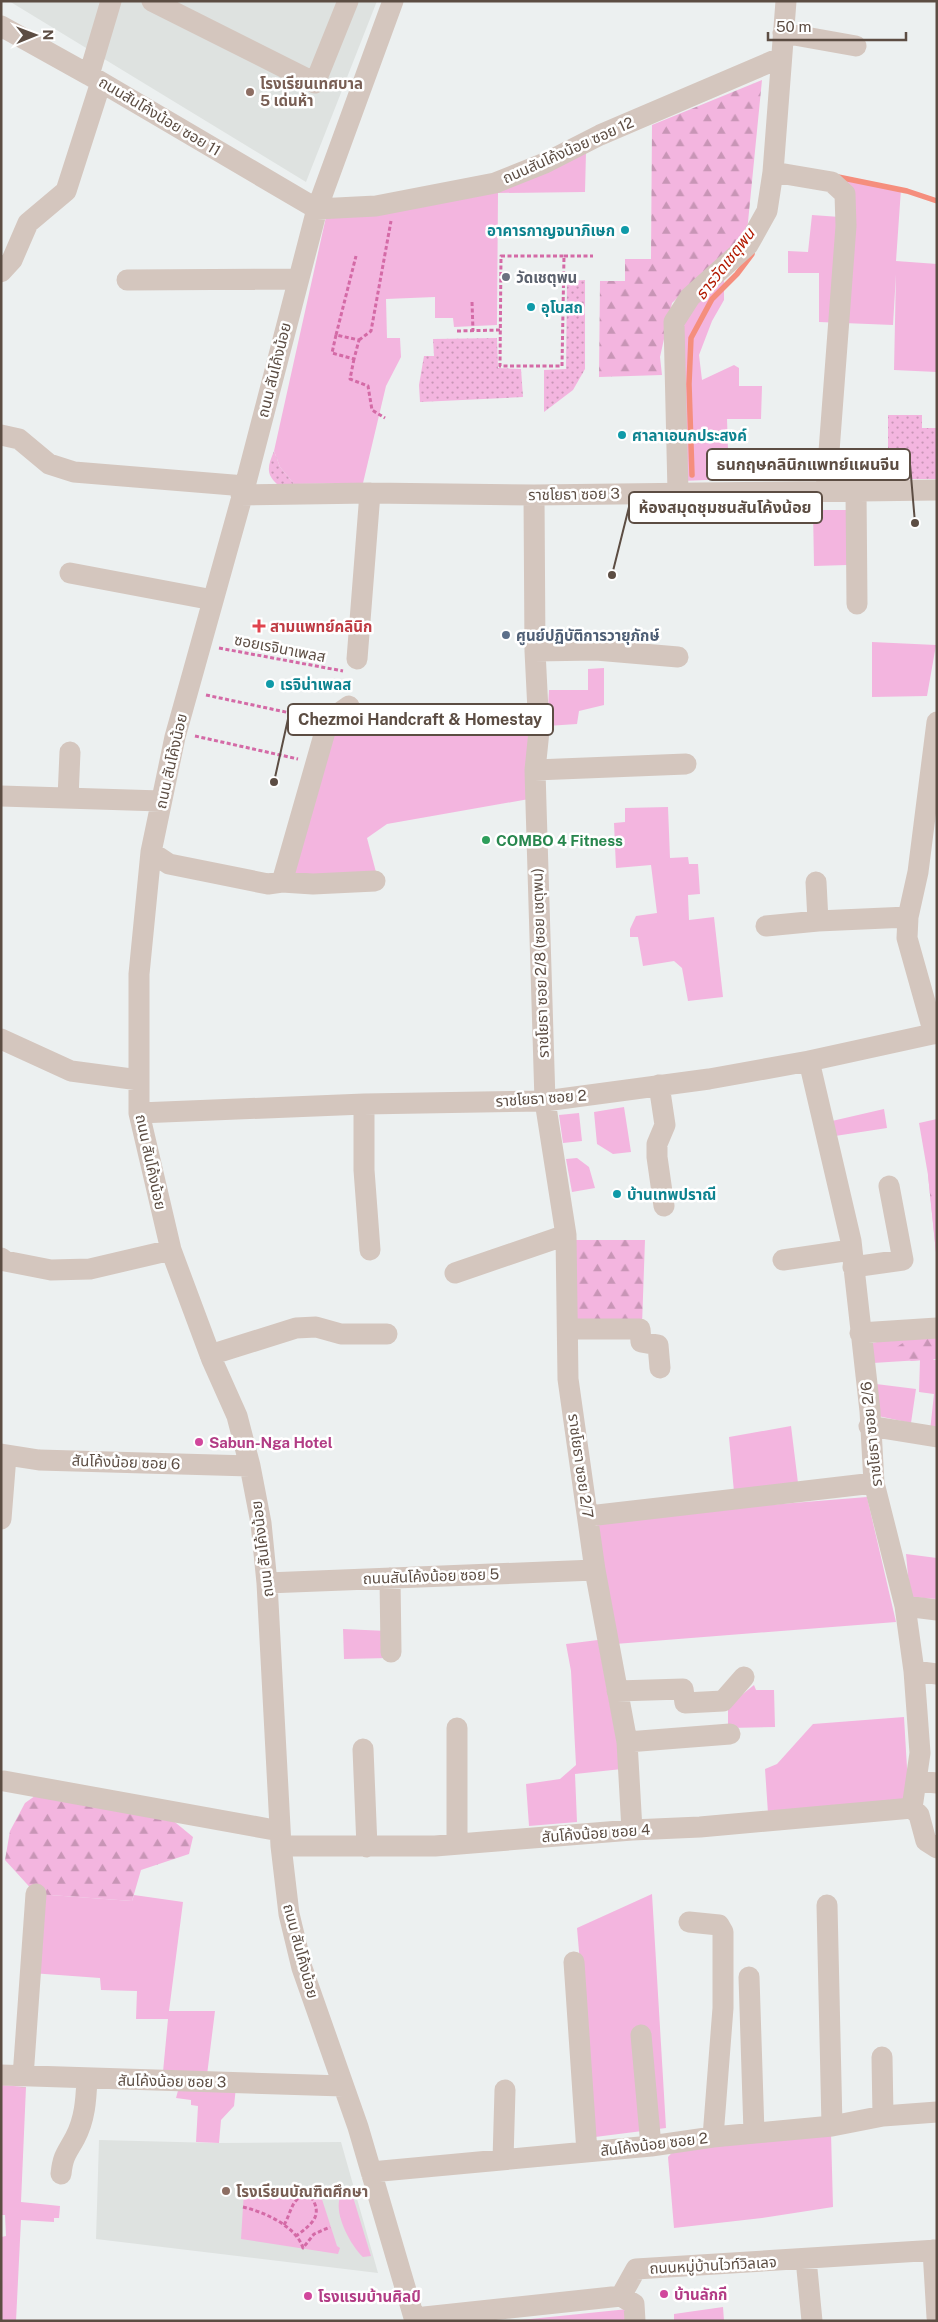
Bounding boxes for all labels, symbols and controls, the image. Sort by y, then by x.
north arrow [10,10,60,60]
scale bar [768,10,906,42]
text: 50 m [776,18,811,35]
text: N [40,29,56,40]
street label: ถนนสันโค้งน้อย ซอย 11 [96,73,224,159]
place label: โรงเรียนเทศบาล 5 เด่นห้า [260,75,363,109]
marker: โรงเรียนเทศบาล 5 เด่นห้า [244,86,256,98]
street label: ถนนสันโค้งน้อย ซอย 12 [500,113,636,187]
place label: อาคารกาญจนาภิเษก [487,222,615,239]
marker: อาคารกาญจนาภิเษก [619,224,631,236]
water label: ธารวัดเชตุพน [691,224,760,304]
place label: วัดเชตุพน [516,269,577,287]
marker: วัดเชตุพน [500,271,512,283]
place label: อุโบสถ [541,299,583,317]
marker: อุโบสถ [525,301,537,313]
street label: ถนน สันโค้งน้อย [254,321,294,419]
place label: ศาลาเอนกประสงค์ [632,427,747,444]
marker: ศาลาเอนกประสงค์ [616,429,628,441]
callout: ธนกฤษคลินิกแพทย์แผนจีน [707,449,910,480]
text: ธนกฤษคลินิกแพทย์แผนจีน [716,455,900,474]
street label: ราชโยธา ซอย 3 [528,485,620,503]
callout: ห้องสมุดชุมชนสันโค้งน้อย [629,492,822,523]
text: ห้องสมุดชุมชนสันโค้งน้อย [638,498,812,517]
place label: สามแพทย์คลินิก [270,618,372,635]
marker: สามแพทย์คลินิก [252,619,266,633]
place label: ศูนย์ปฏิบัติการวายุภักษ์ [516,627,660,646]
marker: ศูนย์ปฏิบัติการวายุภักษ์ [500,629,512,641]
street label: ซอยเรจินาเพลส [233,631,327,665]
place label: เรจิน่าเพลส [280,676,351,693]
marker: เรจิน่าเพลส [264,678,276,690]
callout: Chezmoi Handcraft & Homestay [288,704,553,735]
text: Chezmoi Handcraft & Homestay [298,710,542,729]
street label: ถนน สันโค้งน้อย [152,712,190,810]
place label: COMBO 4 Fitness [496,832,623,849]
marker: COMBO 4 Fitness [480,834,492,846]
street label: ราชโยธา ซอย 2/8 (ซอย เชตุพน) [528,868,553,1058]
street label: ราชโยธา ซอย 2 [495,1086,587,1110]
street label: ถนน สันโค้งน้อย [133,1113,169,1211]
place label: บ้านเทพปราณี [627,1186,716,1203]
marker: บ้านเทพปราณี [611,1188,623,1200]
street label: ราชโยธา ซอย 2/6 [857,1381,885,1487]
street label: ราชโยธา ซอย 2/7 [565,1413,597,1519]
place label: Sabun-Nga Hotel [209,1434,333,1451]
marker: Sabun-Nga Hotel [193,1436,205,1448]
street label: สันโค้งน้อย ซอย 6 [71,1452,181,1472]
street label: ถนน สันโค้งน้อย [248,1500,276,1598]
street label: ถนนสันโค้งน้อย ซอย 5 [363,1565,499,1587]
street label: สันโค้งน้อย ซอย 4 [541,1821,651,1845]
street label: ถนน สันโค้งน้อย [280,1902,322,2000]
street label: สันโค้งน้อย ซอย 3 [117,2072,227,2090]
street label: สันโค้งน้อย ซอย 2 [599,2129,709,2159]
place label: โรงเรียนบัณฑิตศึกษา [236,2183,368,2200]
marker: โรงเรียนบัณฑิตศึกษา [220,2185,232,2197]
street label: ถนนหมู่บ้านไวท์วิลเลจ [649,2253,777,2278]
place label: บ้านลักกี [674,2286,727,2303]
place label: โรงแรมบ้านศิลป์ [318,2288,421,2305]
marker: บ้านลักกี [658,2288,670,2300]
marker: โรงแรมบ้านศิลป์ [302,2290,314,2302]

